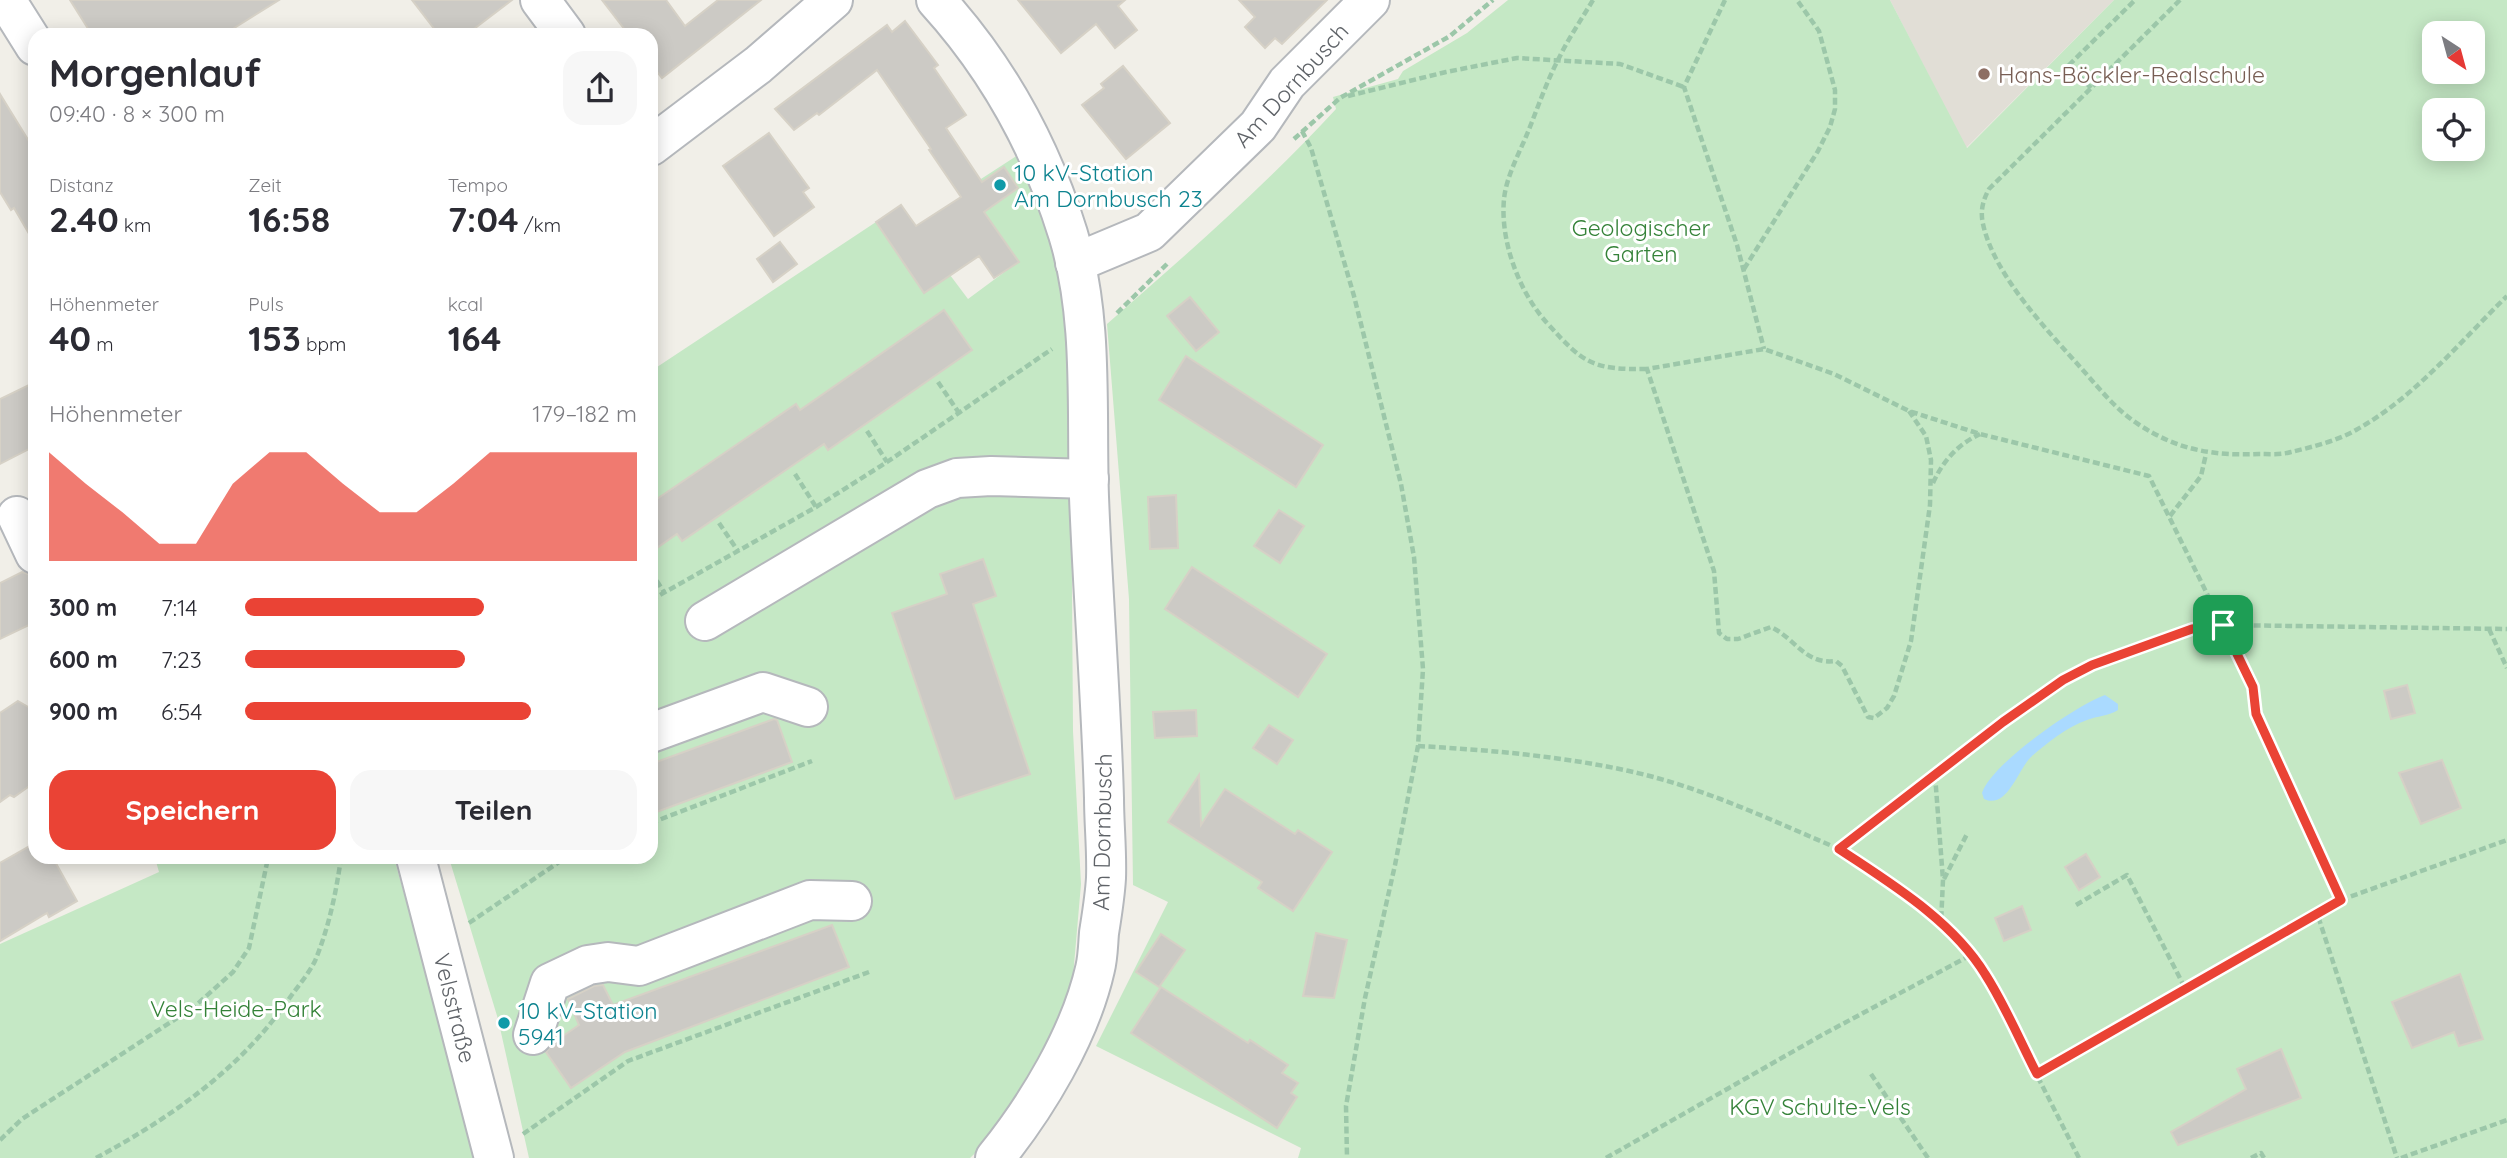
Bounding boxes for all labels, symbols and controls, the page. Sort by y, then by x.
street label: Am Dornbusch [1227,17,1355,153]
north arrow [2422,21,2485,84]
map controls [2422,21,2485,161]
text: Morgenlauf [49,49,261,97]
button: share [563,51,637,125]
place label: Hans-Böckler-Realschule [1998,60,2265,89]
marker: Hans-Böckler-Realschule [1976,66,1992,82]
button: locate [2422,98,2485,161]
text: 09:40 · 8 × 300 m [49,99,225,128]
place label: 10 kV-Station Am Dornbusch 23 [1014,158,1203,213]
text: Distanz [49,173,114,197]
text: Zeit [248,173,282,197]
text: Tempo [448,173,508,197]
marker: 10 kV-Station Am Dornbusch 23 [992,177,1008,193]
text: 2.40 [49,197,119,241]
text: 16:58 [248,197,330,241]
text: 7:04 [448,197,519,241]
text: km [119,213,151,237]
text: /km [519,213,561,237]
park label: Geologischer Garten [1572,213,1710,268]
text: Höhenmeter [49,292,159,316]
text: Puls [248,292,284,316]
text: kcal [448,292,483,316]
text: 40 [49,316,91,360]
text: 153 [248,316,301,360]
text: 164 [448,316,501,360]
text: m [91,332,114,356]
text: bpm [301,332,346,356]
text: Höhenmeter [49,399,182,428]
text: 179–182 m [532,399,637,428]
text: 300 m [49,593,117,622]
text: 7:14 [161,593,197,622]
pin [2193,595,2253,655]
icon: arrive [2204,606,2242,644]
text: 600 m [49,645,118,674]
text: 7:23 [161,645,202,674]
text: 900 m [49,697,118,726]
text: 6:54 [161,697,202,726]
street label: Am Dornbusch [1086,753,1118,911]
button: Speichern [49,770,336,850]
button: Teilen [350,770,637,850]
street label: Velsstraße [427,950,483,1066]
park label: Vels-Heide-Park [150,994,322,1023]
place label: 10 kV-Station 5941 [518,996,658,1051]
marker: 10 kV-Station 5941 [496,1015,512,1031]
park label: KGV Schulte-Vels [1729,1092,1911,1121]

